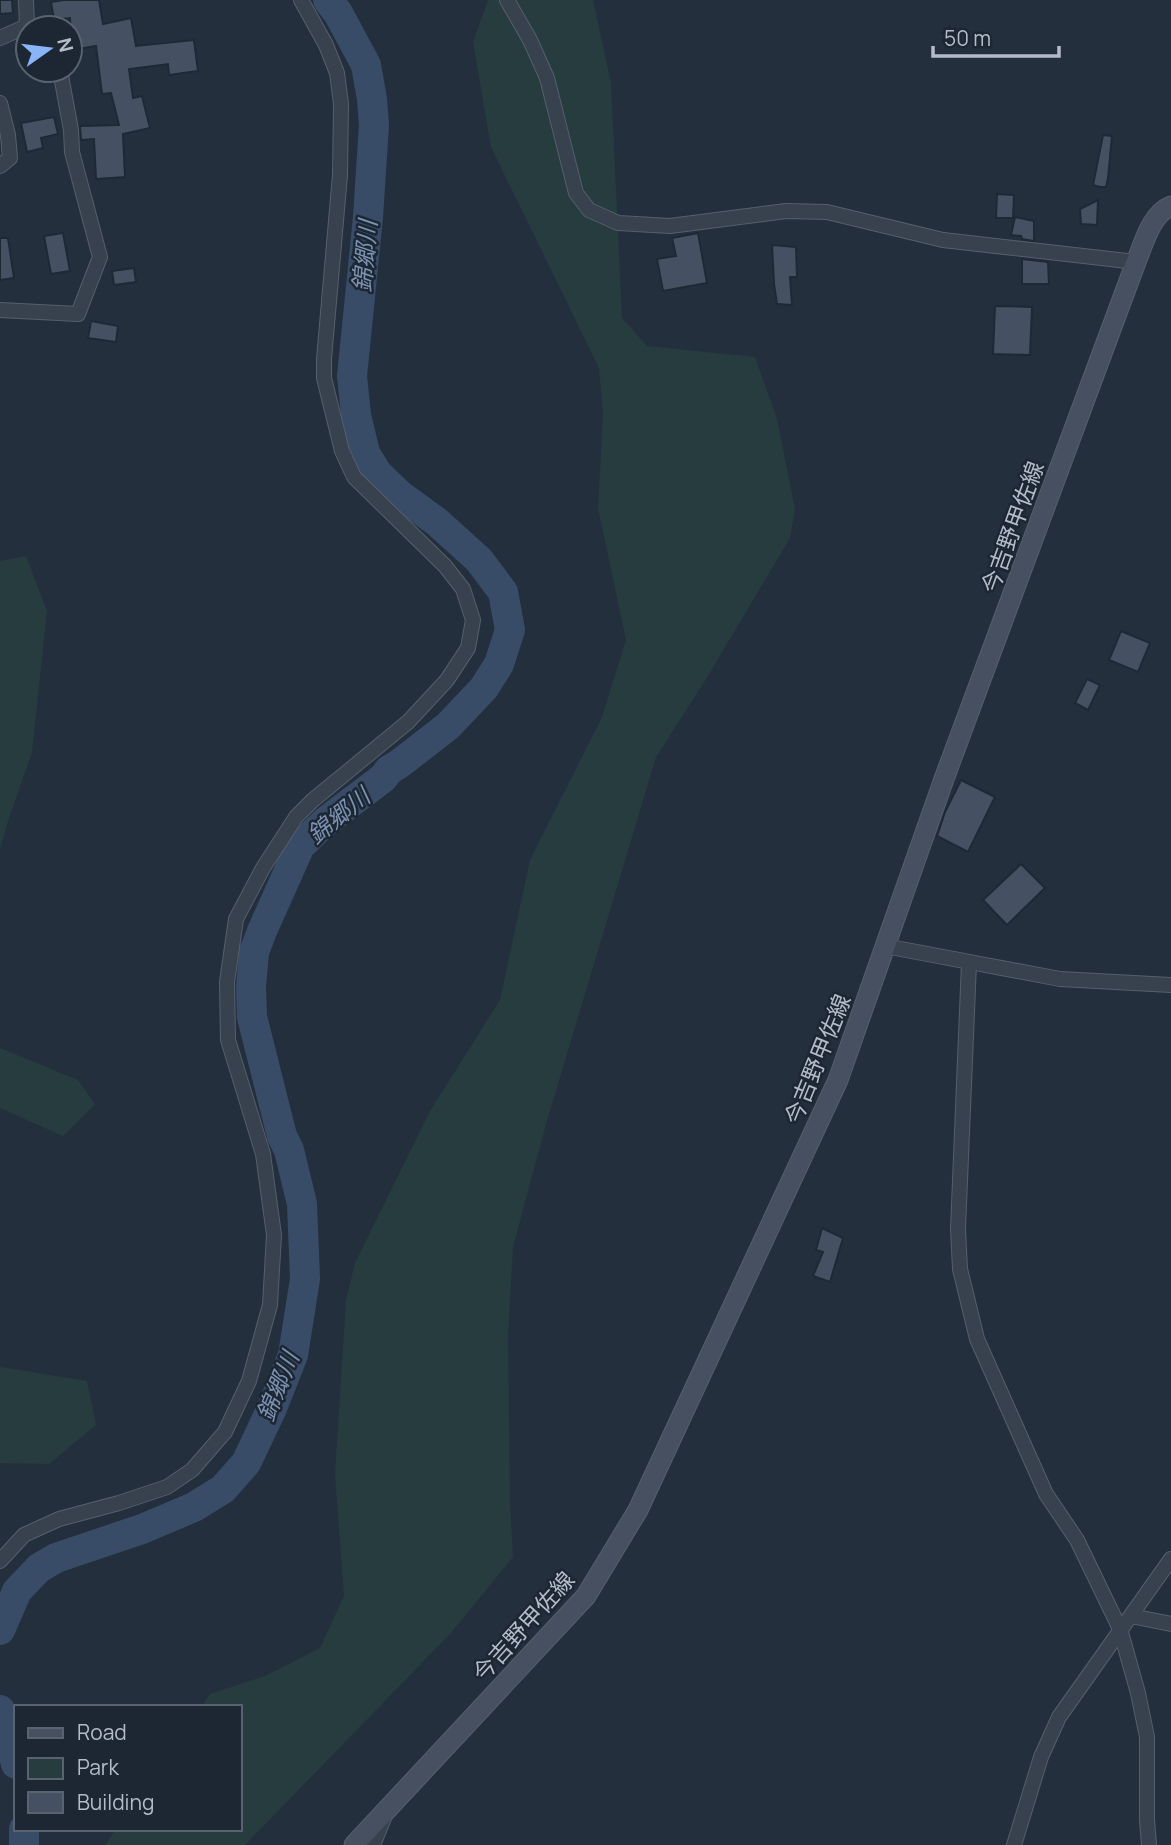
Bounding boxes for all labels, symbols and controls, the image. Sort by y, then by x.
north arrow [14,14,84,84]
scale bar [933,14,1059,58]
text: 50 m [944,24,991,52]
text: N [51,35,80,55]
water label: 錦郷川 [344,216,384,293]
street label: 今吉野甲佐線 [973,457,1051,597]
water label: 錦郷川 [300,778,379,850]
street label: 今吉野甲佐線 [776,989,858,1129]
water label: 錦郷川 [248,1344,307,1426]
street label: 今吉野甲佐線 [465,1564,581,1688]
legend [14,1705,242,1831]
text: Road [77,1718,127,1746]
text: Park [77,1753,119,1781]
text: Building [77,1788,154,1816]

